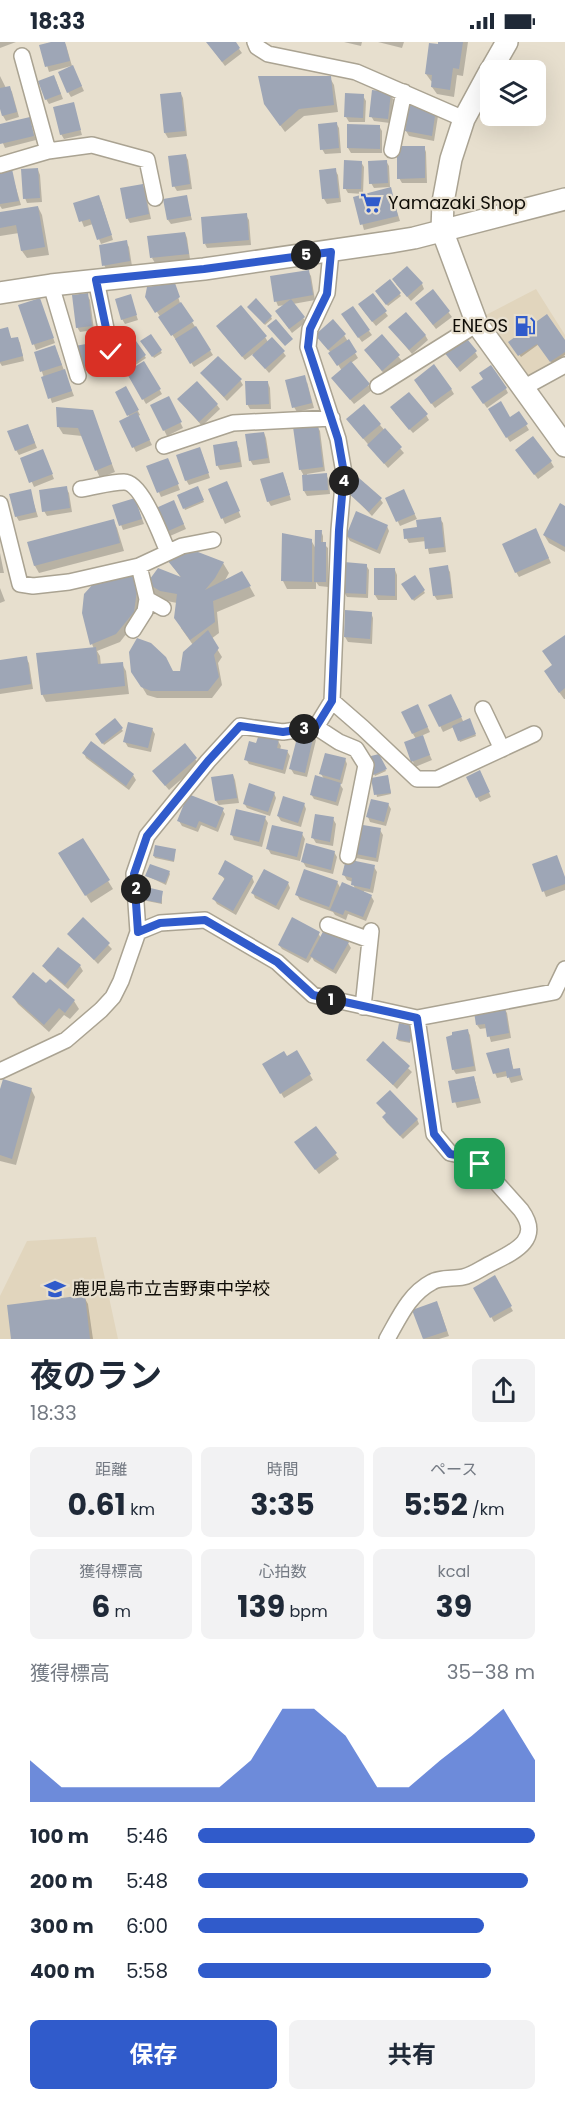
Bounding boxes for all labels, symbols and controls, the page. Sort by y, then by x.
text: 18:33 [30,6,85,37]
map controls [480,60,546,126]
button: layers [480,60,546,126]
place label: Yamazaki Shop [388,190,526,215]
supermarket icon: Yamazaki Shop [359,191,383,215]
pin: 5 [291,240,321,270]
text: 5 [301,243,311,266]
place label: ENEOS [452,313,508,338]
fuel station icon: ENEOS [513,314,537,338]
pin [85,326,136,377]
icon: check [94,335,127,368]
pin: 4 [329,466,359,496]
text: 4 [339,469,349,492]
pin: 3 [289,714,319,744]
text: 3 [299,717,309,740]
pin: 2 [121,874,151,904]
text: 2 [131,877,141,900]
pin: 1 [316,985,346,1015]
text: 1 [328,988,334,1011]
pin [454,1138,505,1189]
icon: arrive [463,1147,496,1180]
place label: 鹿児島市立吉野東中学校 [72,1276,270,1301]
school or university icon: 鹿児島市立吉野東中学校 [43,1277,67,1301]
text: 夜のラン [30,1352,162,1399]
button: share [472,1359,535,1422]
text: 18:33 [30,1399,77,1427]
text: 距離 [95,1458,127,1481]
text: 時間 [266,1458,299,1481]
text: ペース [430,1458,477,1481]
text: 0.61 [67,1483,126,1526]
text: 3:35 [250,1483,315,1526]
text: 5:52 [403,1483,468,1526]
text: km [126,1498,155,1521]
text: /km [468,1498,504,1521]
text: 獲得標高 [79,1560,143,1583]
text: 心拍数 [258,1560,307,1583]
text: kcal [437,1560,470,1583]
text: 6 [91,1585,110,1628]
text: 139 [237,1585,285,1628]
text: 39 [436,1585,472,1628]
text: m [110,1600,131,1623]
text: bpm [285,1600,328,1623]
text: 35–38 m [447,1658,535,1686]
text: 獲得標高 [30,1659,110,1687]
text: 100 m [30,1822,89,1850]
text: 5:46 [126,1822,168,1850]
text: 200 m [30,1867,93,1895]
text: 5:48 [126,1867,168,1895]
text: 300 m [30,1912,94,1940]
text: 6:00 [126,1912,168,1940]
text: 400 m [30,1957,95,1985]
text: 5:58 [126,1957,168,1985]
button: 保存 [30,2020,277,2089]
button: 共有 [289,2020,535,2089]

